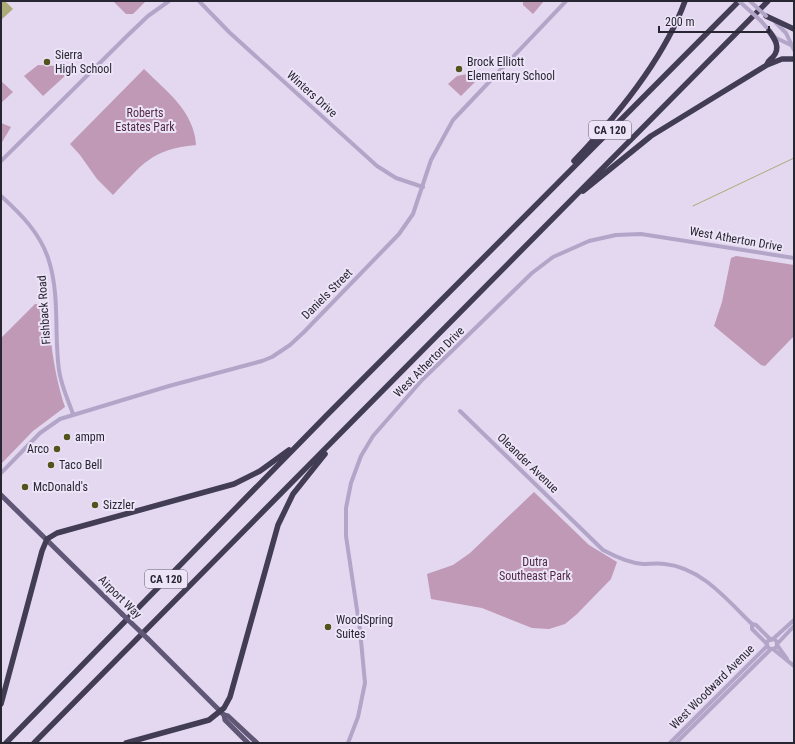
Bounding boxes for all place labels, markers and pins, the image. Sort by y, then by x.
place label: Sierra High School [55,48,112,76]
place label: Brock Elliott Elementary School [467,55,555,83]
marker: Sierra High School [42,57,52,67]
marker: Brock Elliott Elementary School [454,64,464,74]
place label: ampm [75,430,105,444]
marker: ampm [62,432,72,442]
place label: Arco [27,442,49,456]
marker: Arco [52,444,62,454]
place label: Taco Bell [59,458,102,472]
marker: Taco Bell [46,460,56,470]
place label: McDonald's [33,480,88,494]
marker: McDonald's [20,482,30,492]
place label: Sizzler [103,498,135,512]
marker: Sizzler [90,500,100,510]
place label: WoodSpring Suites [336,613,393,641]
marker: WoodSpring Suites [323,622,333,632]

